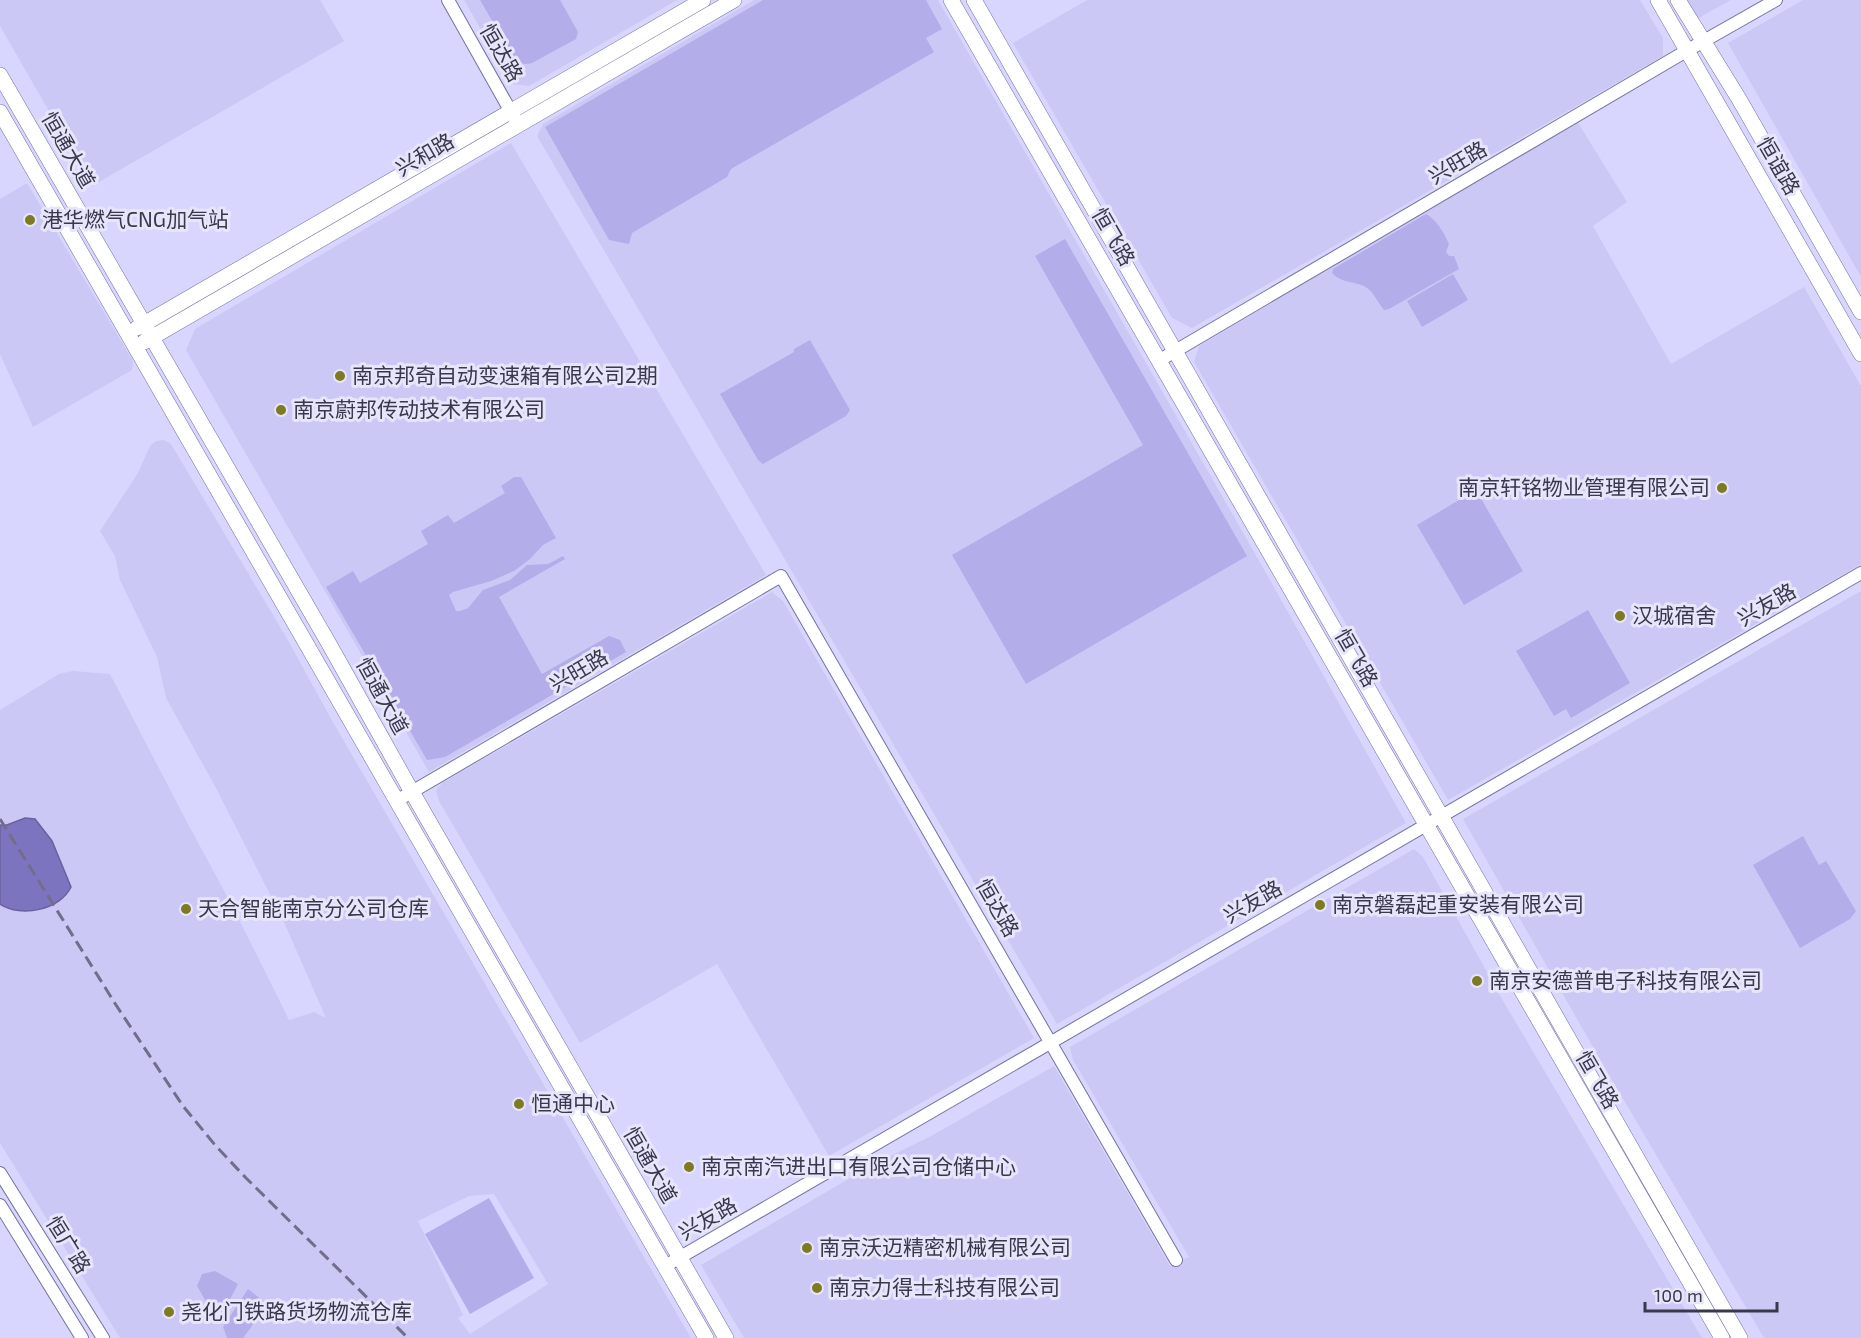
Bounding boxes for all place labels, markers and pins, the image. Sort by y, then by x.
place label: 港华燃气CNG加气站 [42,206,229,231]
marker: 港华燃气CNG加气站 [23,213,37,227]
place label: 南京邦奇自动变速箱有限公司2期 [352,362,658,387]
marker: 南京邦奇自动变速箱有限公司2期 [333,369,347,383]
place label: 南京蔚邦传动技术有限公司 [293,396,545,421]
marker: 南京蔚邦传动技术有限公司 [274,403,288,417]
place label: 南京轩铭物业管理有限公司 [1458,474,1710,499]
marker: 南京轩铭物业管理有限公司 [1715,481,1729,495]
place label: 汉城宿舍 [1632,602,1716,627]
marker: 汉城宿舍 [1613,609,1627,623]
place label: 南京磐磊起重安装有限公司 [1332,891,1584,916]
place label: 天合智能南京分公司仓库 [198,895,429,920]
marker: 南京磐磊起重安装有限公司 [1313,898,1327,912]
marker: 天合智能南京分公司仓库 [179,902,193,916]
place label: 南京安德普电子科技有限公司 [1489,967,1762,992]
marker: 南京安德普电子科技有限公司 [1470,974,1484,988]
place label: 恒通中心 [531,1090,615,1115]
marker: 恒通中心 [512,1097,526,1111]
place label: 南京南汽进出口有限公司仓储中心 [701,1153,1016,1178]
marker: 南京南汽进出口有限公司仓储中心 [682,1160,696,1174]
place label: 南京沃迈精密机械有限公司 [819,1234,1071,1259]
marker: 南京沃迈精密机械有限公司 [800,1241,814,1255]
place label: 南京力得士科技有限公司 [829,1274,1060,1299]
marker: 南京力得士科技有限公司 [810,1281,824,1295]
place label: 尧化门铁路货场物流仓库 [181,1298,412,1323]
marker: 尧化门铁路货场物流仓库 [162,1305,176,1319]

